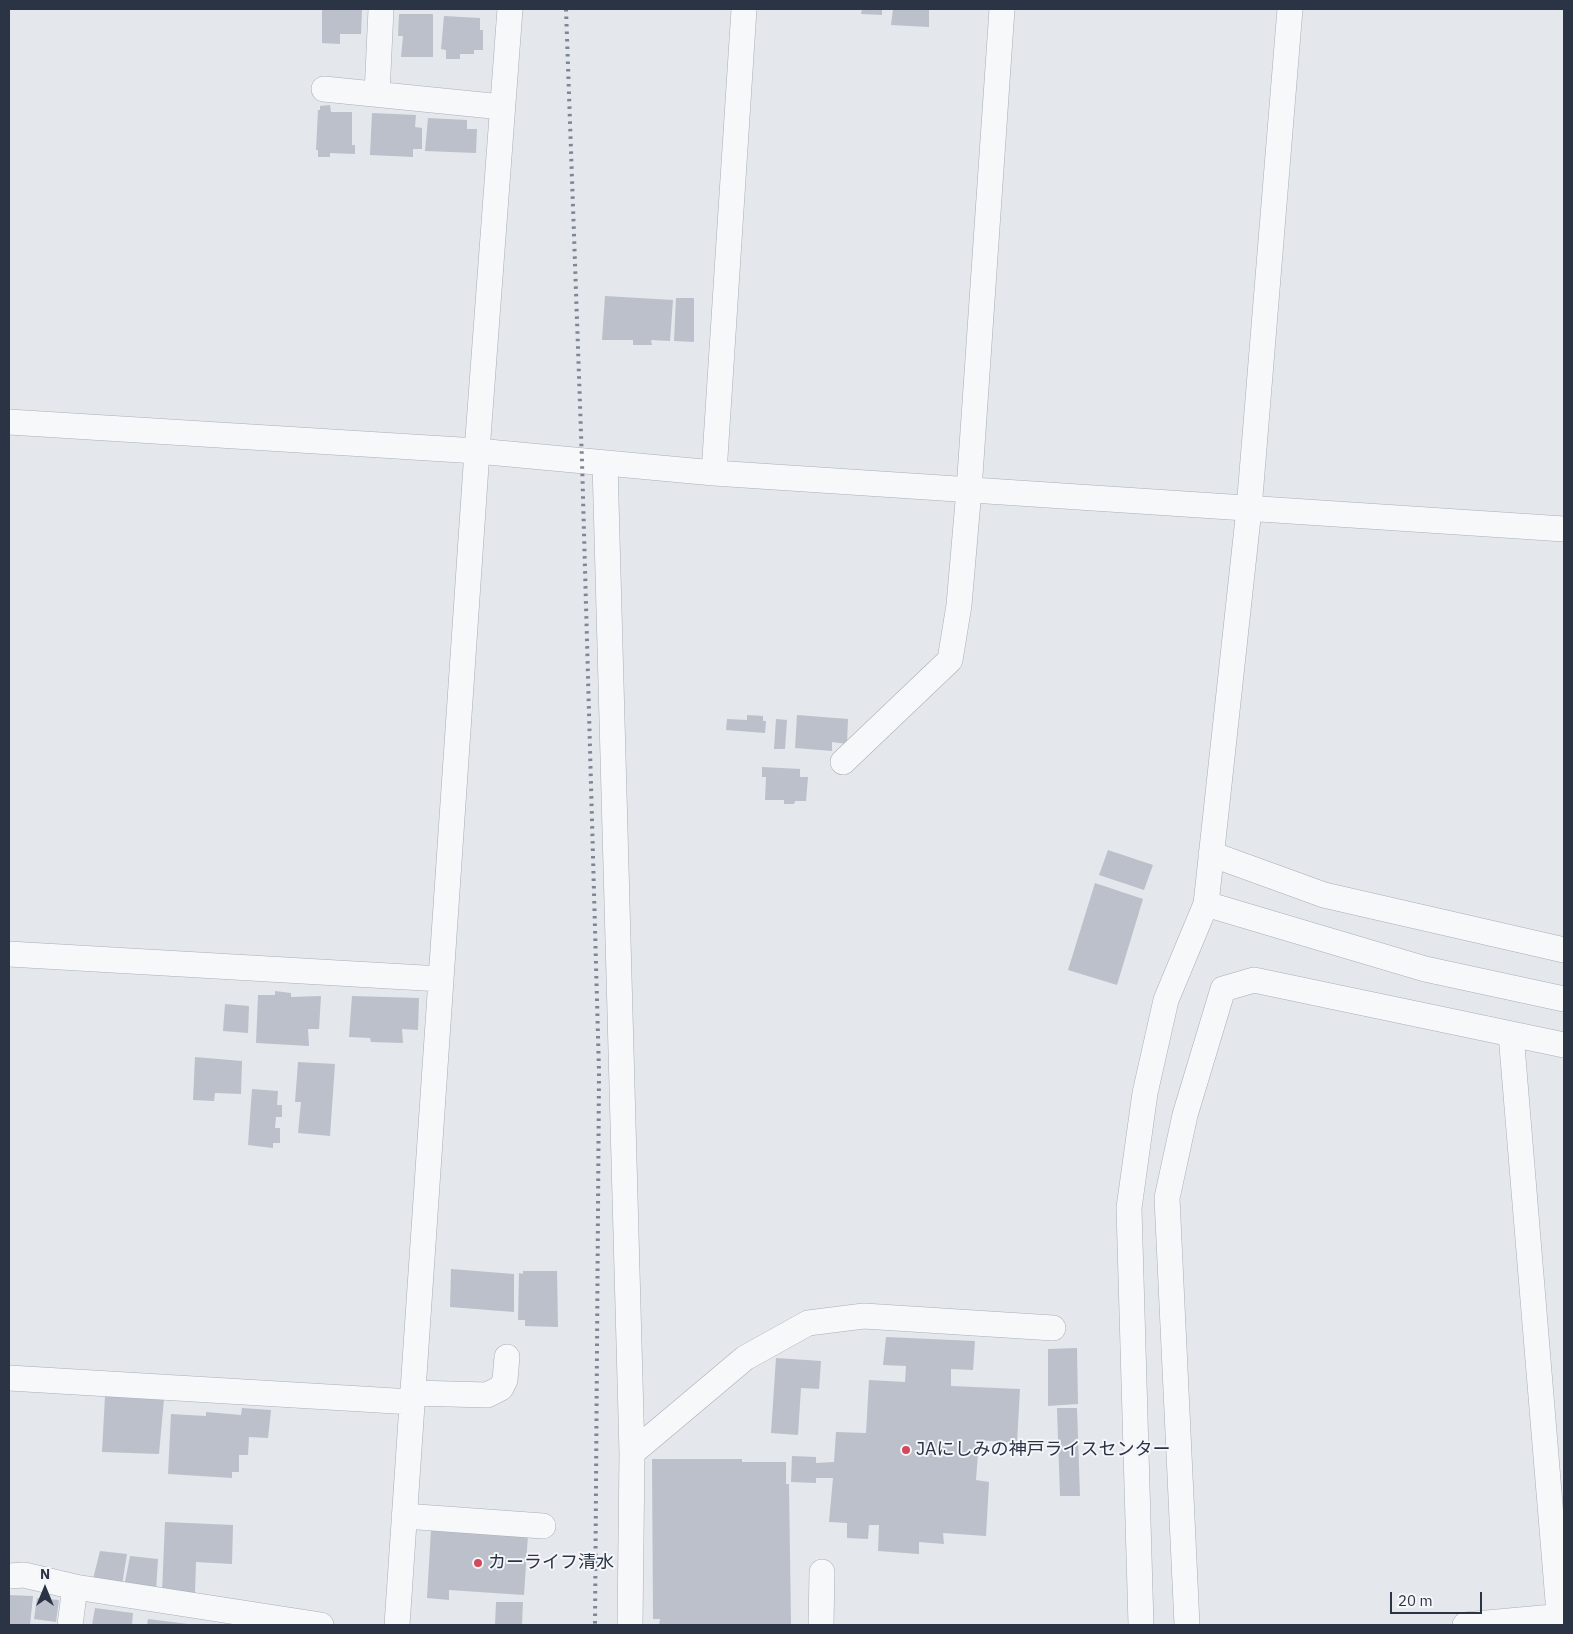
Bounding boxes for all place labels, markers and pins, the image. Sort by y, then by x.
place label: JAにしみの神戸ライスセンター [916,1439,1171,1461]
marker: JAにしみの神戸ライスセンター [900,1444,912,1456]
place label: カーライフ清水 [488,1552,614,1574]
marker: カーライフ清水 [472,1557,484,1569]

